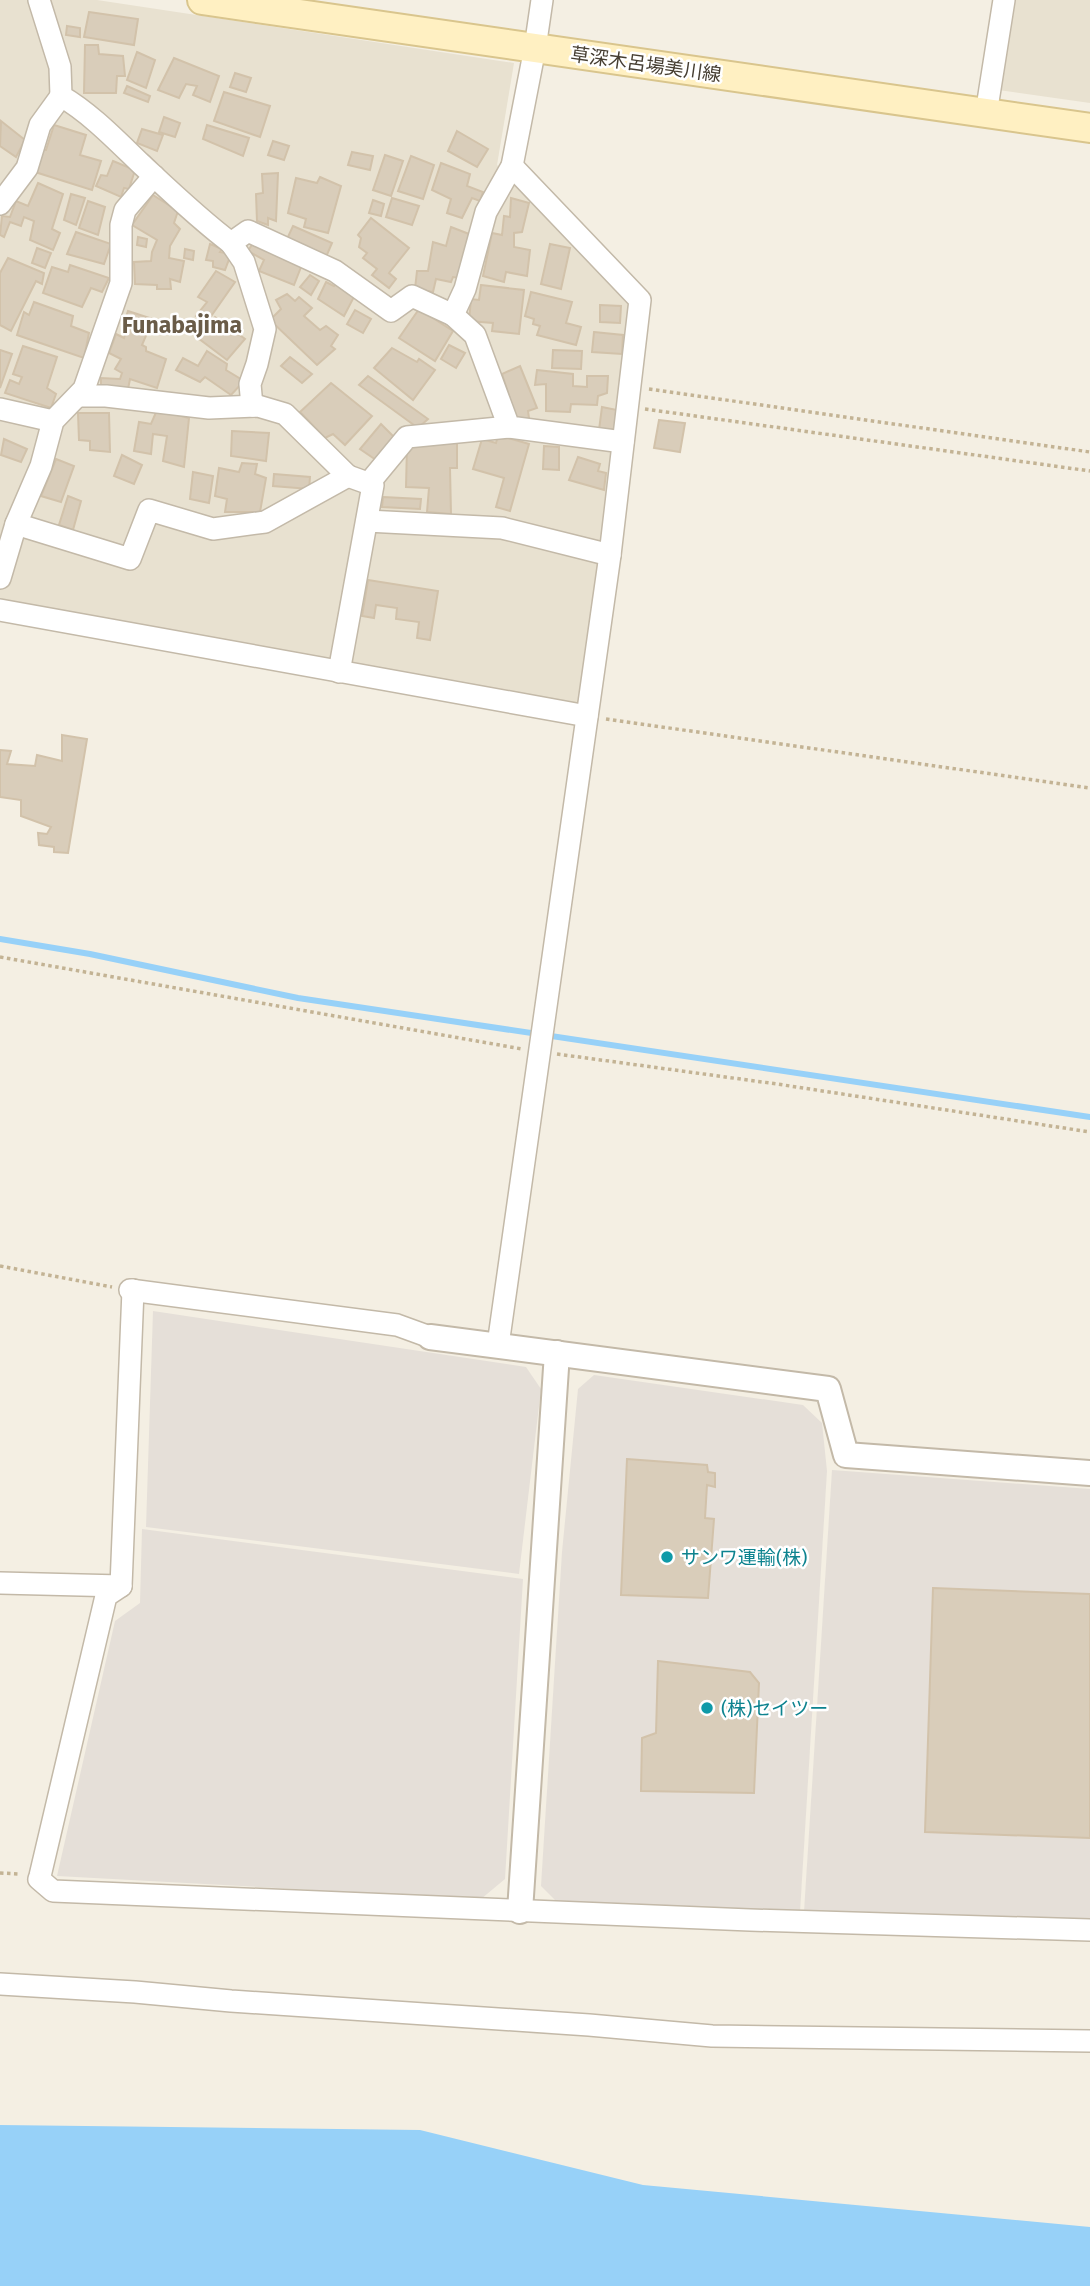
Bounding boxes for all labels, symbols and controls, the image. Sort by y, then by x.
street label: 草深木呂場美川線 [569,43,723,86]
district label: Funabajima [122,311,242,339]
place label: サンワ運輸(株) [681,1546,807,1569]
marker: サンワ運輸(株) [659,1549,675,1565]
place label: (株)セイツー [721,1697,828,1720]
marker: (株)セイツー [699,1700,715,1716]

